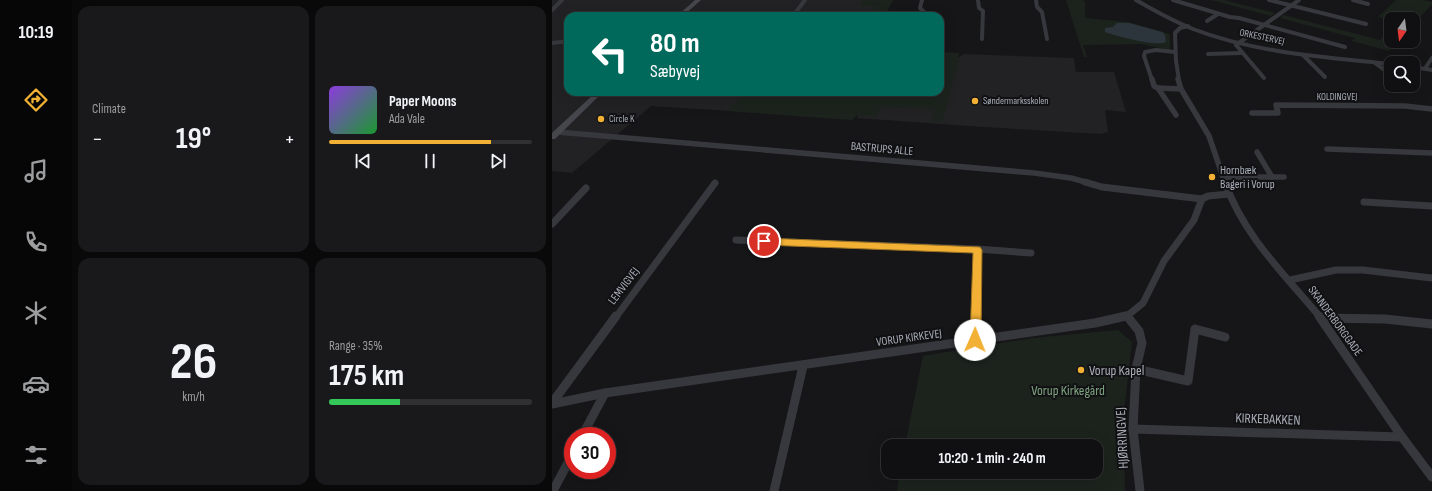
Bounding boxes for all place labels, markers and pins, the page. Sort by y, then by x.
place label: Søndermarksskolen [983,95,1049,107]
marker: Søndermarksskolen [970,96,980,106]
place label: Circle K [609,113,635,125]
marker: Circle K [596,114,606,124]
place label: Hornbæk Bageri i Vorup [1220,163,1275,192]
marker: Hornbæk Bageri i Vorup [1207,172,1217,182]
pin [747,224,781,258]
place label: Vorup Kapel [1089,362,1144,379]
marker: Vorup Kapel [1076,365,1086,375]

